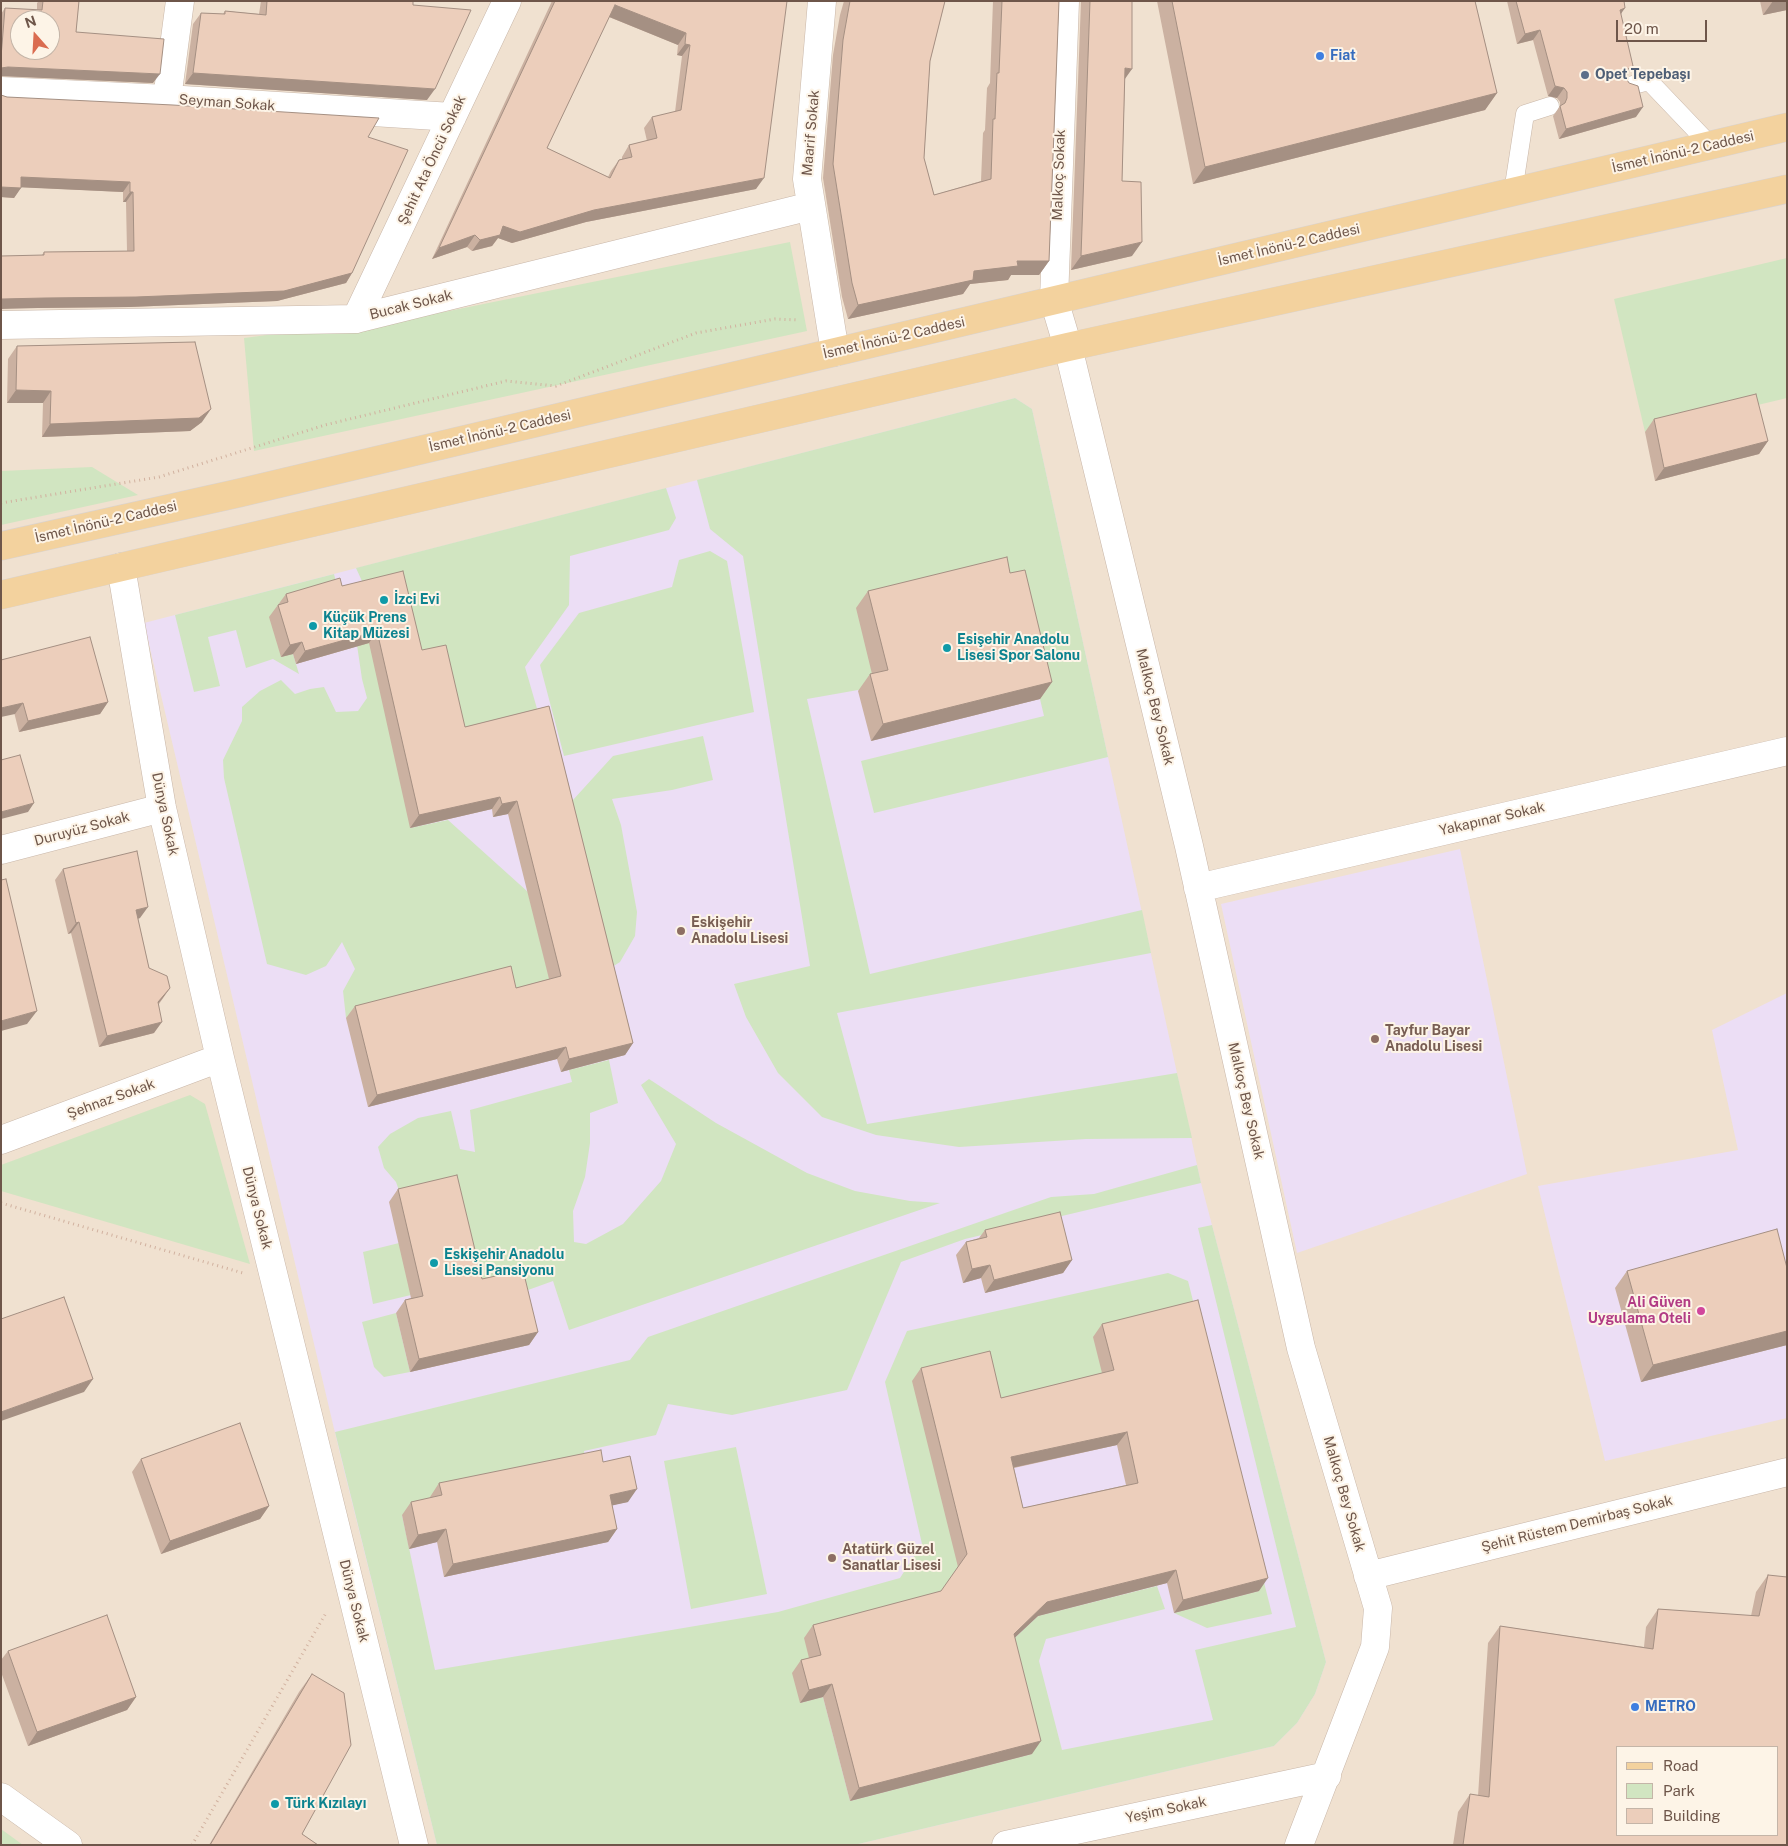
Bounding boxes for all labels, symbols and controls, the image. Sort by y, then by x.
north arrow [10,10,60,60]
scale bar [1618,10,1709,42]
text: N [23,12,38,31]
text: 20 m [1624,20,1659,37]
place label: Fiat [1330,48,1356,64]
marker: Fiat [1314,50,1326,62]
place label: Opet Tepebaşı [1595,67,1690,83]
marker: Opet Tepebaşı [1579,69,1591,81]
street label: Maarif Sokak [799,89,823,177]
street label: Seyman Sokak [178,91,276,115]
street label: Şehit Ata Öncü Sokak [395,92,469,228]
street label: İsmet İnönü-2 Caddesi [1610,127,1756,177]
street label: Malkoç Sokak [1049,129,1069,221]
street label: İsmet İnönü-2 Caddesi [1216,220,1362,270]
street label: Bucak Sokak [368,287,454,323]
street label: İsmet İnönü-2 Caddesi [821,313,967,363]
street label: İsmet İnönü-2 Caddesi [427,406,573,456]
street label: İsmet İnönü-2 Caddesi [33,497,179,547]
place label: İzci Evi [394,592,439,608]
marker: İzci Evi [378,594,390,606]
place label: Küçük Prens Kitap Müzesi [323,610,409,642]
marker: Küçük Prens Kitap Müzesi [307,620,319,632]
place label: Esişehir Anadolu Lisesi Spor Salonu [957,632,1080,664]
marker: Esişehir Anadolu Lisesi Spor Salonu [941,642,953,654]
street label: Malkoç Bey Sokak [1132,647,1178,767]
street label: Dünya Sokak [148,771,182,857]
street label: Yakapınar Sokak [1438,799,1546,839]
street label: Duruyüz Sokak [33,808,131,850]
place label: Eskişehir Anadolu Lisesi [691,915,788,948]
marker: Eskişehir Anadolu Lisesi [675,925,687,937]
place label: Tayfur Bayar Anadolu Lisesi [1385,1023,1482,1056]
marker: Tayfur Bayar Anadolu Lisesi [1369,1033,1381,1045]
street label: Malkoç Bey Sokak [1224,1041,1268,1161]
street label: Şehnaz Sokak [65,1075,157,1123]
street label: Dünya Sokak [239,1165,275,1251]
place label: Eskişehir Anadolu Lisesi Pansiyonu [444,1247,564,1280]
marker: Eskişehir Anadolu Lisesi Pansiyonu [428,1257,440,1269]
place label: Ali Güven Uygulama Oteli [1588,1295,1691,1328]
marker: Ali Güven Uygulama Oteli [1695,1305,1707,1317]
street label: Malkoç Bey Sokak [1319,1434,1369,1554]
street label: Şehit Rüstem Demirbaş Sokak [1480,1492,1674,1556]
place label: Atatürk Güzel Sanatlar Lisesi [842,1542,941,1574]
marker: Atatürk Güzel Sanatlar Lisesi [826,1552,838,1564]
street label: Dünya Sokak [336,1558,372,1644]
place label: METRO [1645,1699,1696,1715]
marker: METRO [1629,1701,1641,1713]
legend [1616,1746,1778,1836]
text: Road [1663,1757,1699,1774]
text: Park [1663,1782,1695,1799]
street label: Yeşim Sokak [1124,1793,1208,1827]
place label: Türk Kızılayı [285,1796,366,1812]
marker: Türk Kızılayı [269,1798,281,1810]
text: Building [1663,1807,1721,1824]

